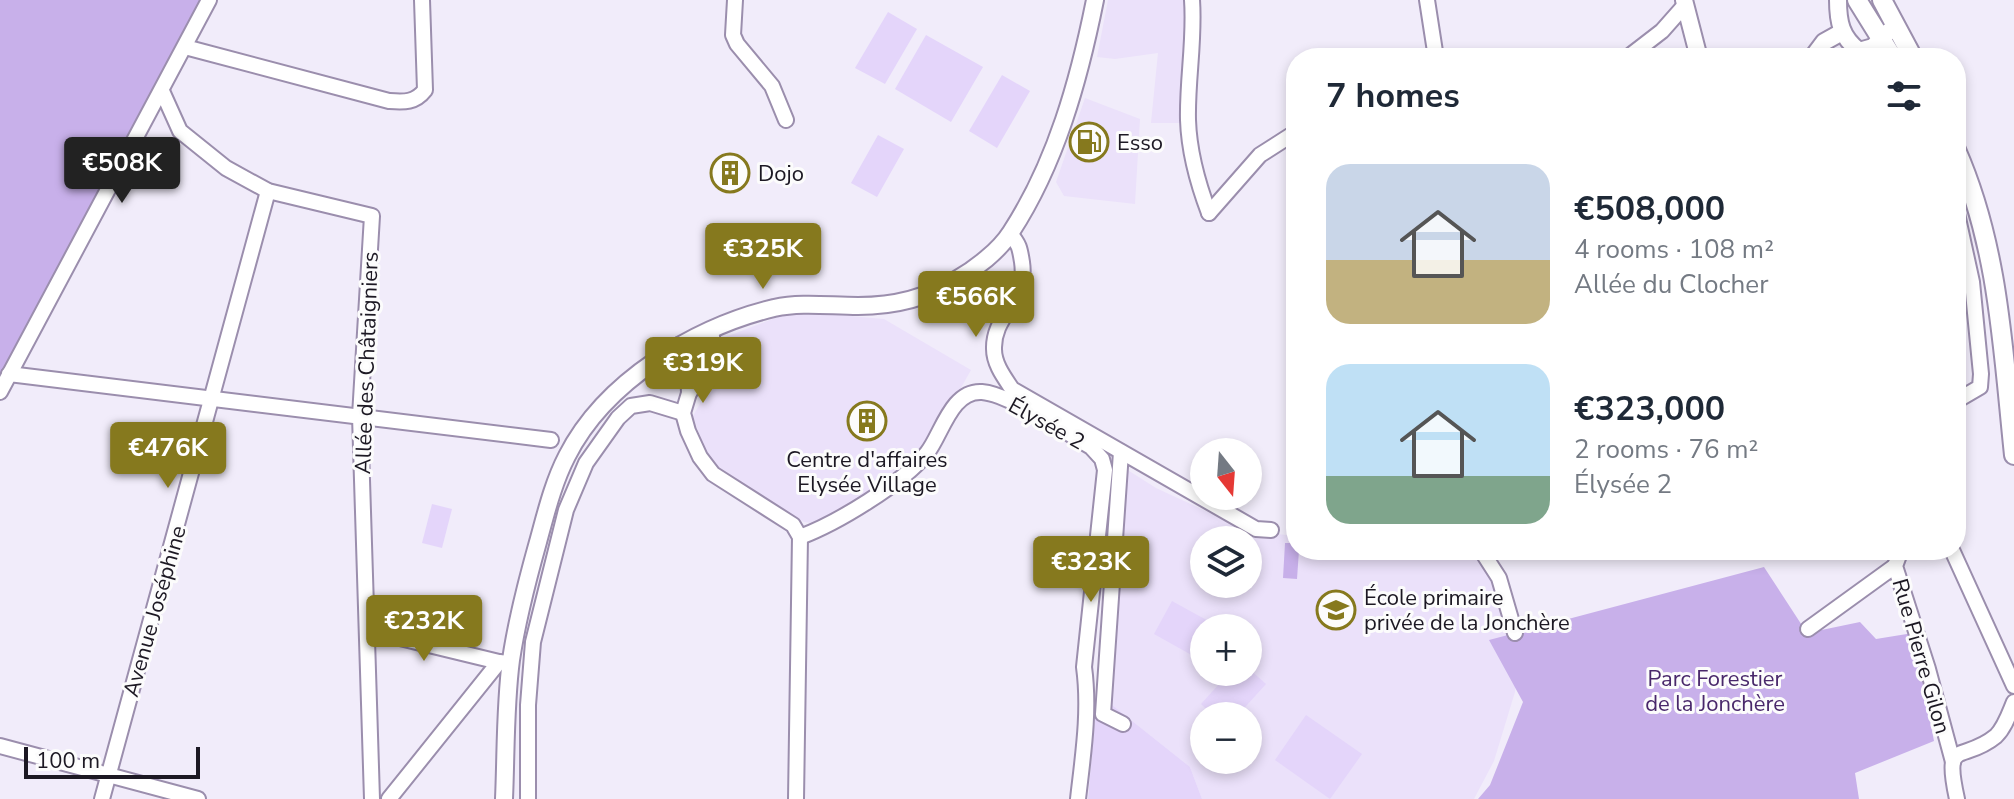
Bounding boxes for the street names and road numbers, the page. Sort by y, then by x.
street label: Allée des Châtaigniers [348,251,386,475]
street label: Élysée 2 [1003,391,1090,457]
street label: Avenue Joséphine [116,522,194,700]
street label: Rue Pierre Gilon [1885,575,1958,737]

